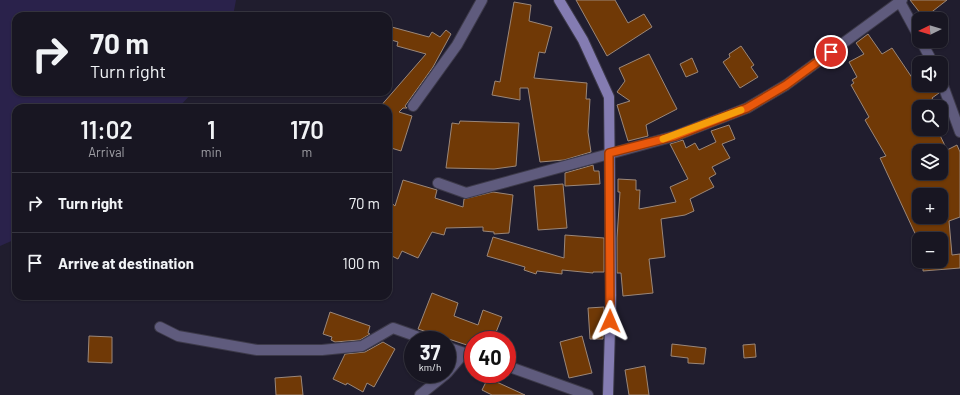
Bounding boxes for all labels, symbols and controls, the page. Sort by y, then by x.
north arrow [912,12,948,48]
map controls [912,12,948,268]
text: 70 m [90,26,149,60]
icon: right [24,28,76,80]
pin [814,35,848,69]
icon: arrive [820,41,842,63]
button: sound [912,56,948,92]
text: Turn right [90,60,166,82]
button: search [912,100,948,136]
text: 11:02 [80,115,133,144]
text: 1 [207,115,216,144]
text: 170 [290,115,324,144]
text: Arrival [88,144,125,160]
text: min [201,144,222,160]
text: m [302,144,312,160]
button: layers [912,144,948,180]
button: + [912,188,948,224]
icon: right [24,192,46,214]
text: Turn right [58,194,123,212]
text: 70 m [349,194,380,212]
button: − [912,232,948,268]
icon: arrive [24,252,46,274]
text: Arrive at destination [58,254,194,272]
text: 100 m [342,254,380,272]
position arrow [589,300,631,342]
speed limit sign: 40 [464,331,516,383]
text: 37 [420,340,440,364]
text: km/h [419,361,441,373]

